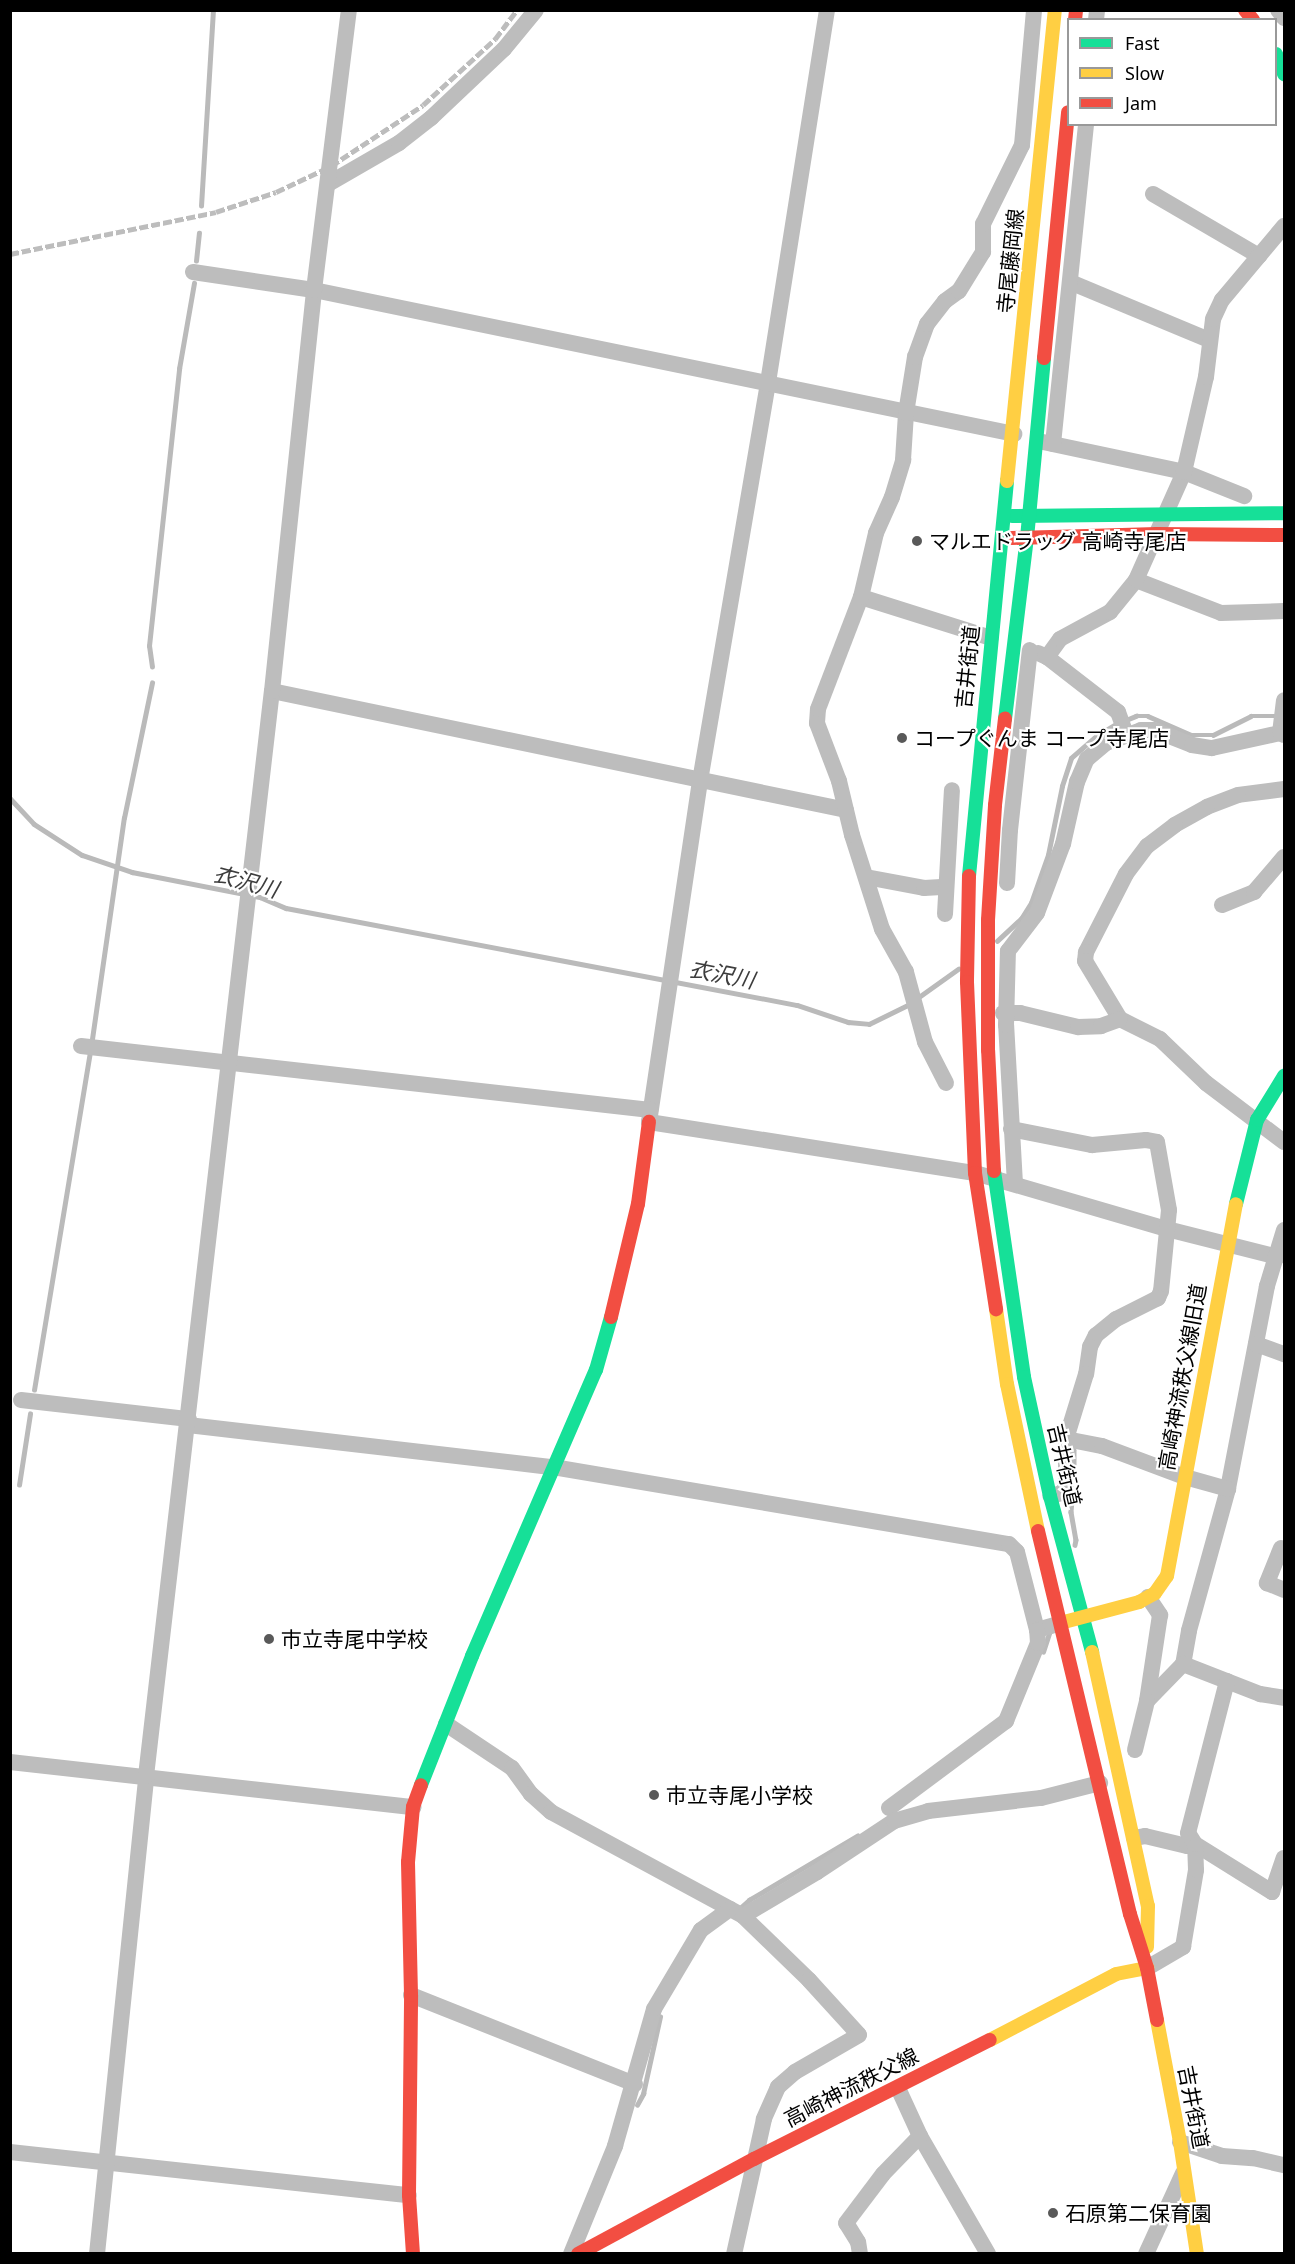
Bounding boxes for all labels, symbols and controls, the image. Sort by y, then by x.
legend [1067,18,1277,126]
text: Fast [1125,31,1160,55]
text: Slow [1125,61,1164,85]
text: Jam [1125,91,1157,115]
street label: 寺尾藤岡線 [992,207,1028,315]
place label: マルエドラッグ 高崎寺尾店 [929,528,1186,554]
marker: マルエドラッグ 高崎寺尾店 [910,534,924,548]
street label: 吉井街道 [950,624,984,710]
place label: コープぐんま コープ寺尾店 [914,725,1171,751]
marker: コープぐんま コープ寺尾店 [895,731,909,745]
water label: 衣沢川 [211,860,281,902]
water label: 衣沢川 [687,955,757,993]
street label: 高崎神流秩父線旧道 [1153,1282,1211,1472]
street label: 吉井街道 [1043,1421,1087,1509]
place label: 市立寺尾中学校 [281,1626,428,1652]
marker: 市立寺尾中学校 [262,1632,276,1646]
place label: 市立寺尾小学校 [666,1782,813,1808]
marker: 市立寺尾小学校 [647,1788,661,1802]
street label: 高崎神流秩父線 [780,2042,922,2132]
street label: 吉井街道 [1174,2063,1214,2151]
place label: 石原第二保育園 [1065,2200,1212,2226]
marker: 石原第二保育園 [1046,2206,1060,2220]

